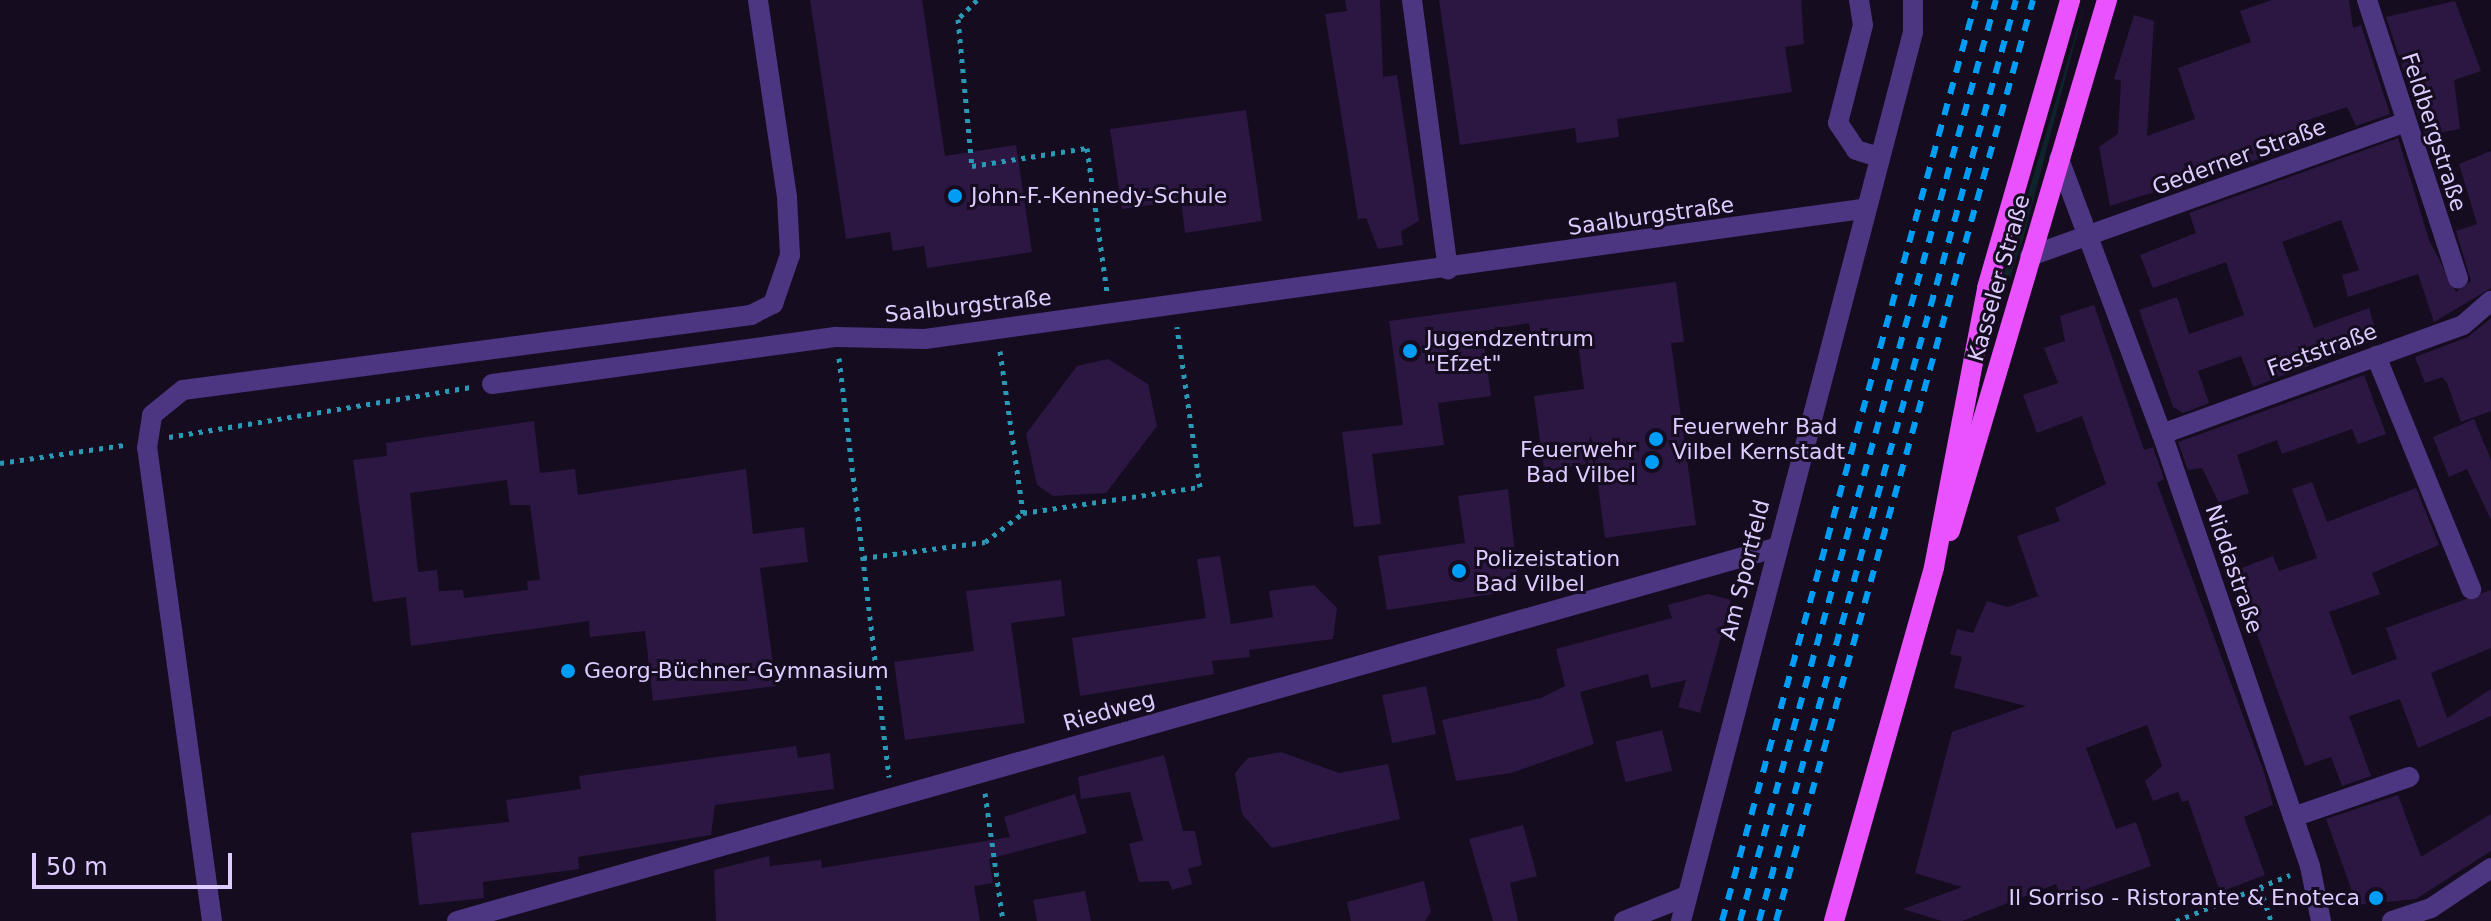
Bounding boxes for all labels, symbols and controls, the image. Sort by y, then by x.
street label: Feldbergstraße [2396,49,2472,215]
street label: Gederner Straße [2149,113,2329,201]
place label: John-F.-Kennedy-Schule [971,183,1227,209]
marker: John-F.-Kennedy-Schule [946,187,964,205]
street label: Saalburgstraße [1566,191,1736,241]
street label: Kasseler Straße [1963,192,2035,364]
street label: Saalburgstraße [883,284,1053,328]
street label: Feststraße [2263,318,2381,382]
place label: Jugendzentrum "Efzet" [1426,325,1594,376]
marker: Jugendzentrum "Efzet" [1401,342,1419,360]
place label: Feuerwehr Bad Vilbel Kernstadt [1672,413,1845,464]
marker: Feuerwehr Bad Vilbel Kernstadt [1647,430,1665,448]
place label: Feuerwehr Bad Vilbel [1520,436,1636,488]
marker: Feuerwehr Bad Vilbel [1643,453,1661,471]
street label: Am Sportfeld [1715,497,1775,643]
street label: Niddastraße [2200,501,2268,637]
place label: Polizeistation Bad Vilbel [1475,545,1620,596]
marker: Polizeistation Bad Vilbel [1450,562,1468,580]
place label: Georg-Büchner-Gymnasium [584,658,889,684]
marker: Georg-Büchner-Gymnasium [559,662,577,680]
street label: Riedweg [1060,685,1158,737]
scale bar [36,837,236,887]
text: 50 m [46,853,108,881]
place label: Il Sorriso - Ristorante & Enoteca [2009,885,2360,911]
marker: Il Sorriso - Ristorante & Enoteca [2367,889,2385,907]

